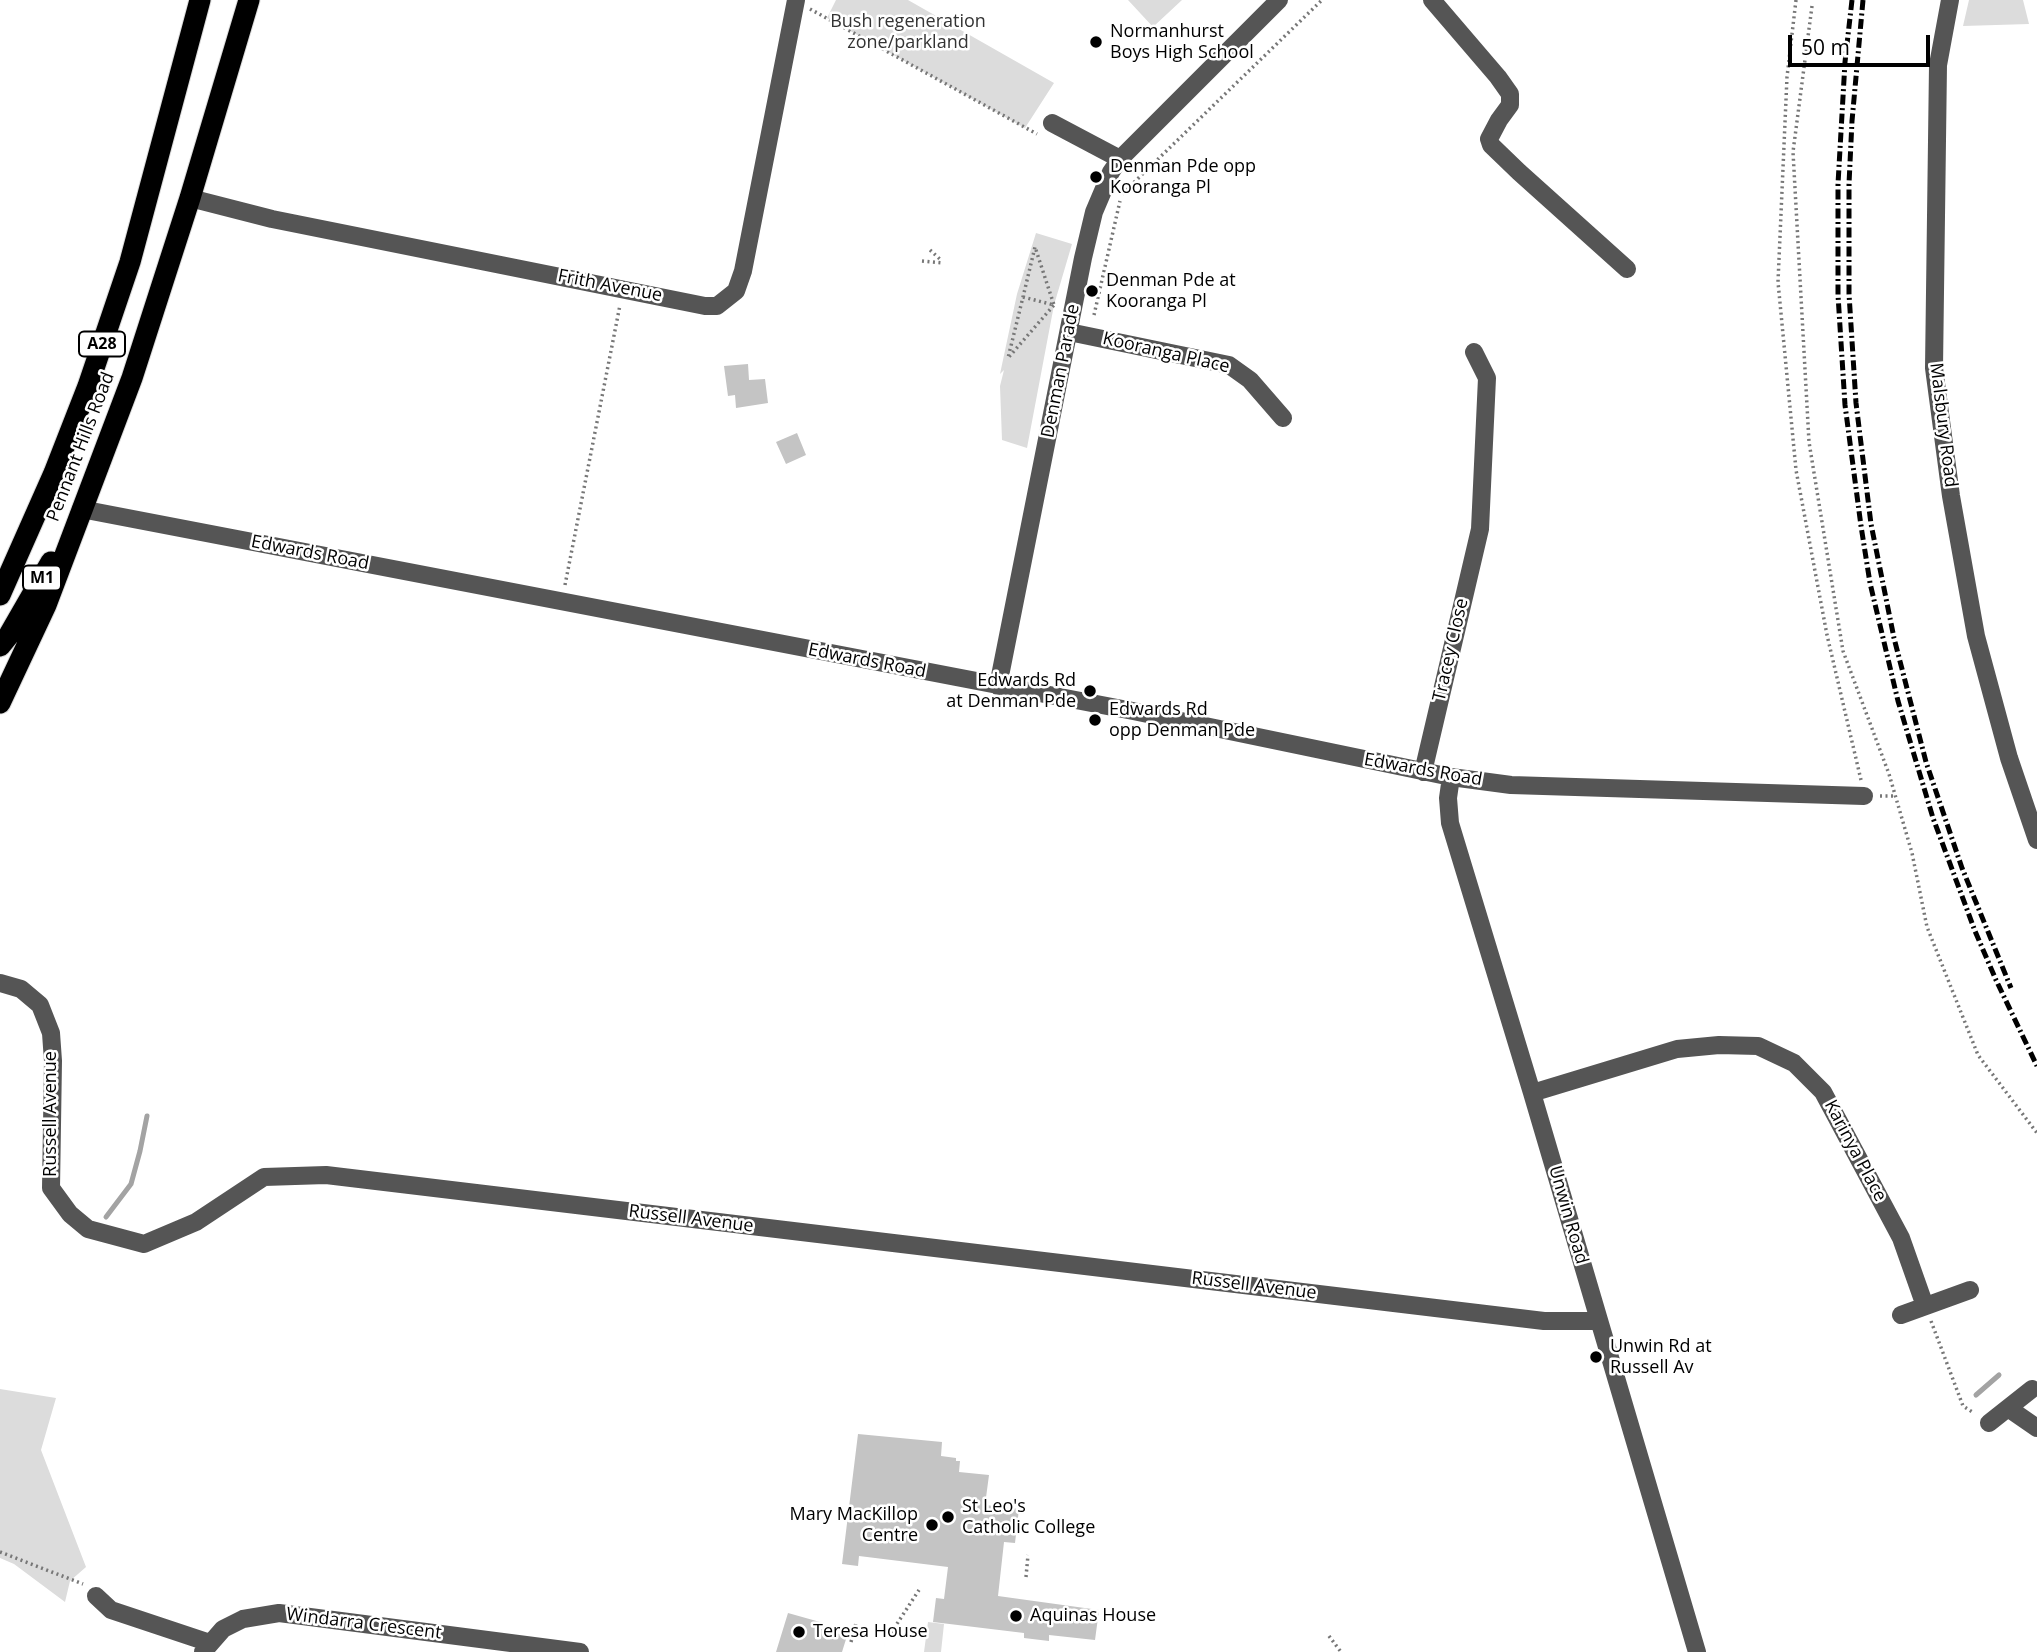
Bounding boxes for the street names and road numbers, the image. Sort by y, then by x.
street label: Frith Avenue [556,265,664,307]
street label: Denman Parade [1037,302,1085,440]
street label: Kooranga Place [1100,328,1232,378]
road number: A28 [79,332,125,356]
street label: Malsbury Road [1925,361,1961,489]
street label: Pennant Hills Road [43,369,119,525]
street label: Edwards Road [249,531,371,575]
road number: M1 [23,566,61,590]
street label: Tracey Close [1429,596,1473,704]
street label: Edwards Road [806,639,928,683]
street label: Edwards Road [1362,749,1484,791]
street label: Russell Avenue [40,1051,62,1177]
street label: Karinya Place [1819,1097,1891,1205]
street label: Unwin Road [1544,1163,1592,1267]
street label: Russell Avenue [627,1201,755,1237]
street label: Russell Avenue [1190,1268,1318,1304]
street label: Windarra Crescent [285,1604,443,1644]

